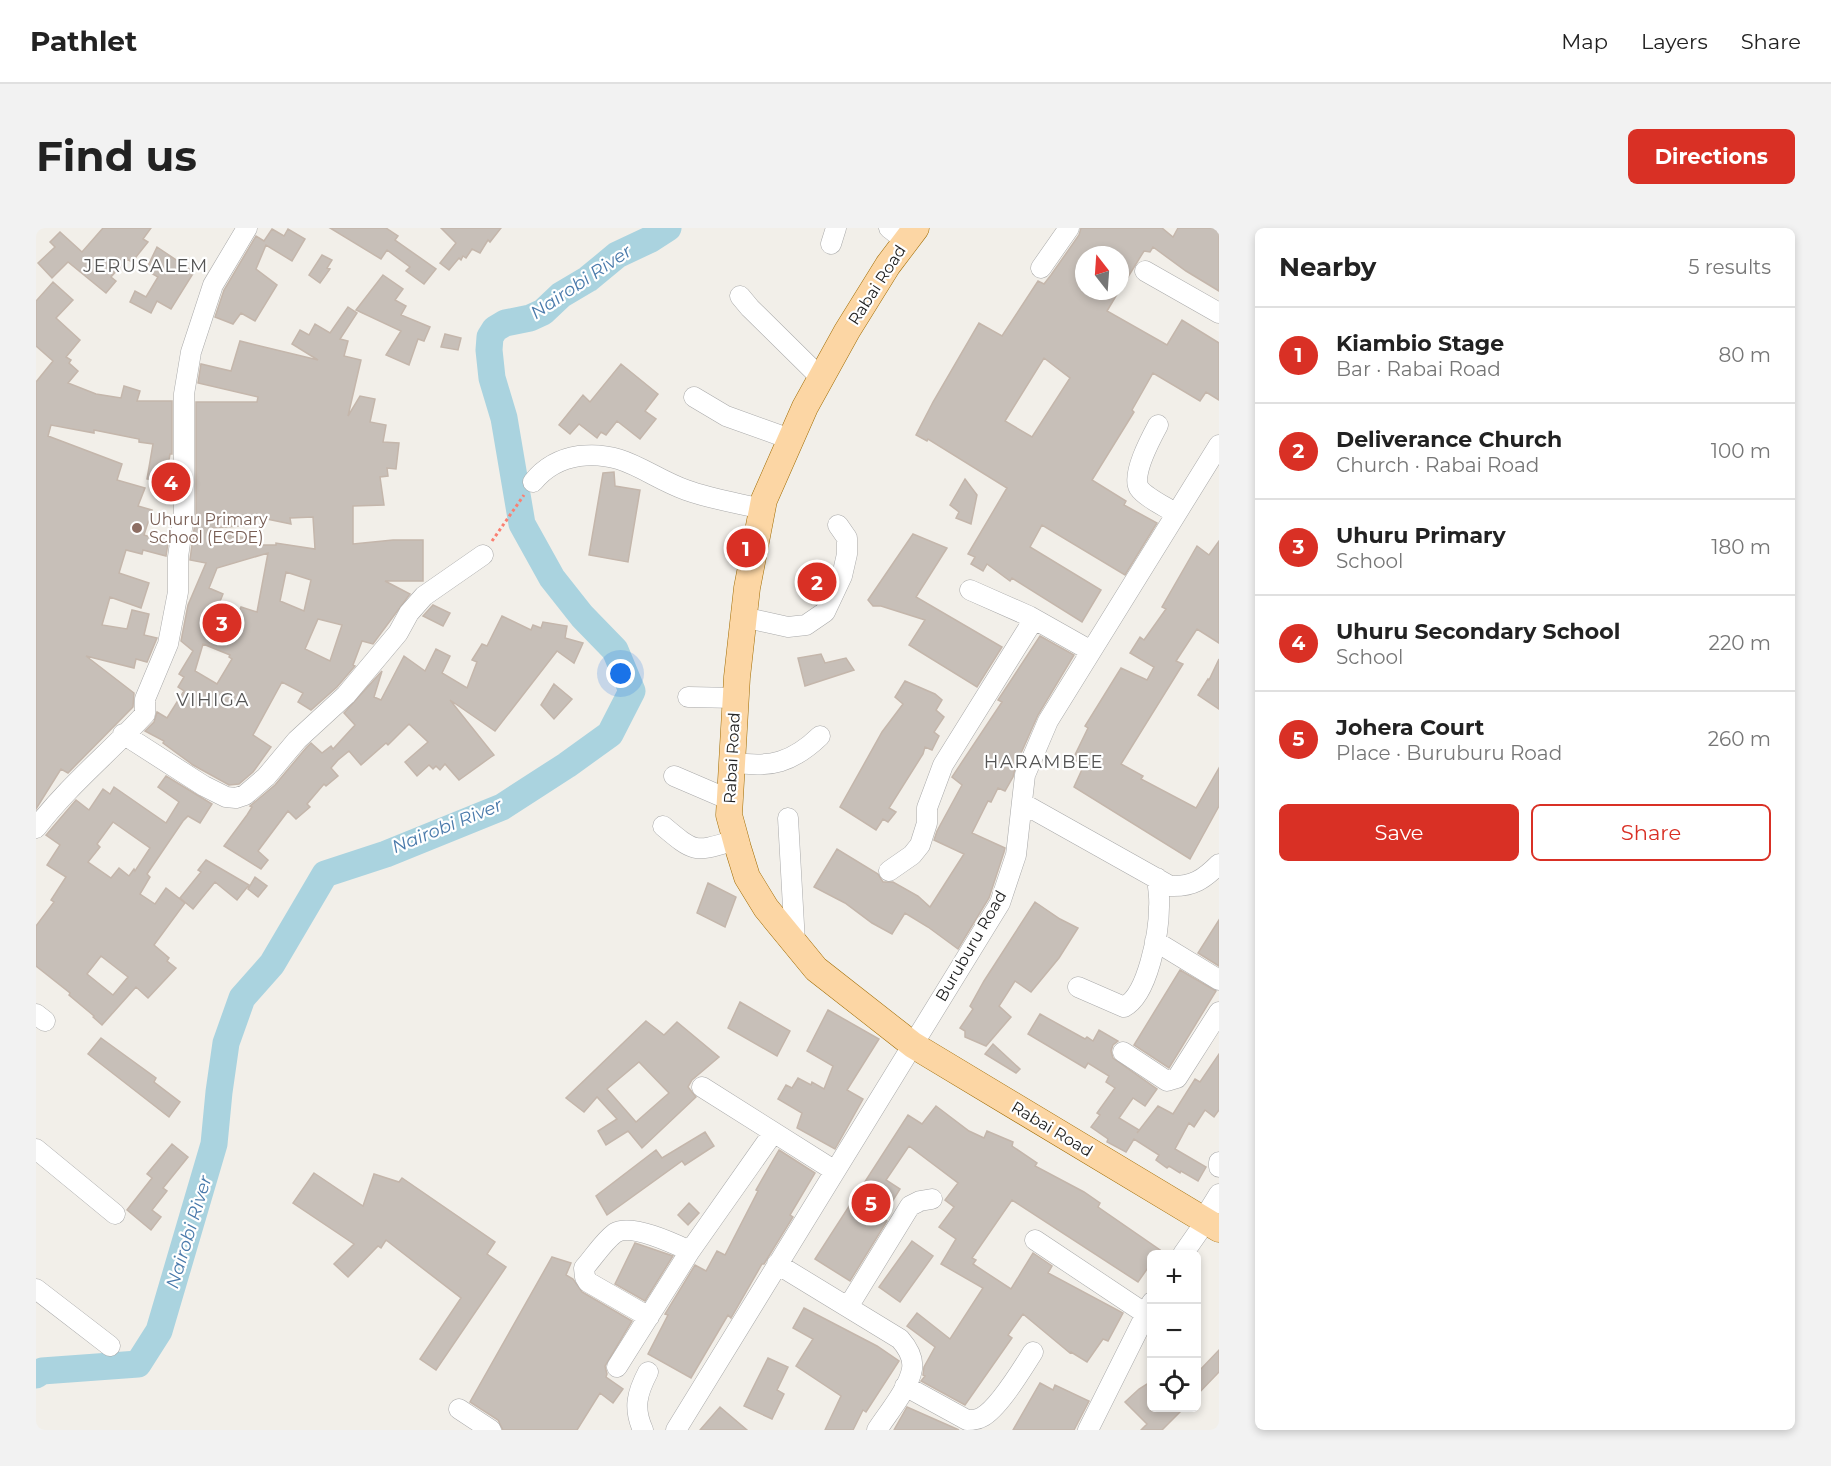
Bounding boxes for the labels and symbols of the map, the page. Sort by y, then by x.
water label: Nairobi River [526,240,636,324]
street label: Rabai Road [844,241,910,329]
north arrow [1075,246,1129,300]
district label: JERUSALEM [82,255,209,277]
pin: 4 [152,460,190,504]
place label: Uhuru Primary School (ECDE) [149,510,268,547]
marker: Uhuru Primary School (ECDE) [130,521,144,535]
pin: 1 [726,526,766,570]
pin: 2 [798,560,836,604]
pin: 3 [202,600,242,646]
your location [606,659,635,688]
district label: VIHIGA [176,689,250,711]
street label: Rabai Road [720,712,744,804]
district label: HARAMBEE [984,751,1104,773]
water label: Nairobi River [389,794,506,858]
street label: Buruburu Road [932,887,1010,1005]
street label: Rabai Road [1008,1097,1096,1161]
water label: Nairobi River [161,1172,217,1291]
pin: 5 [852,1180,890,1226]

